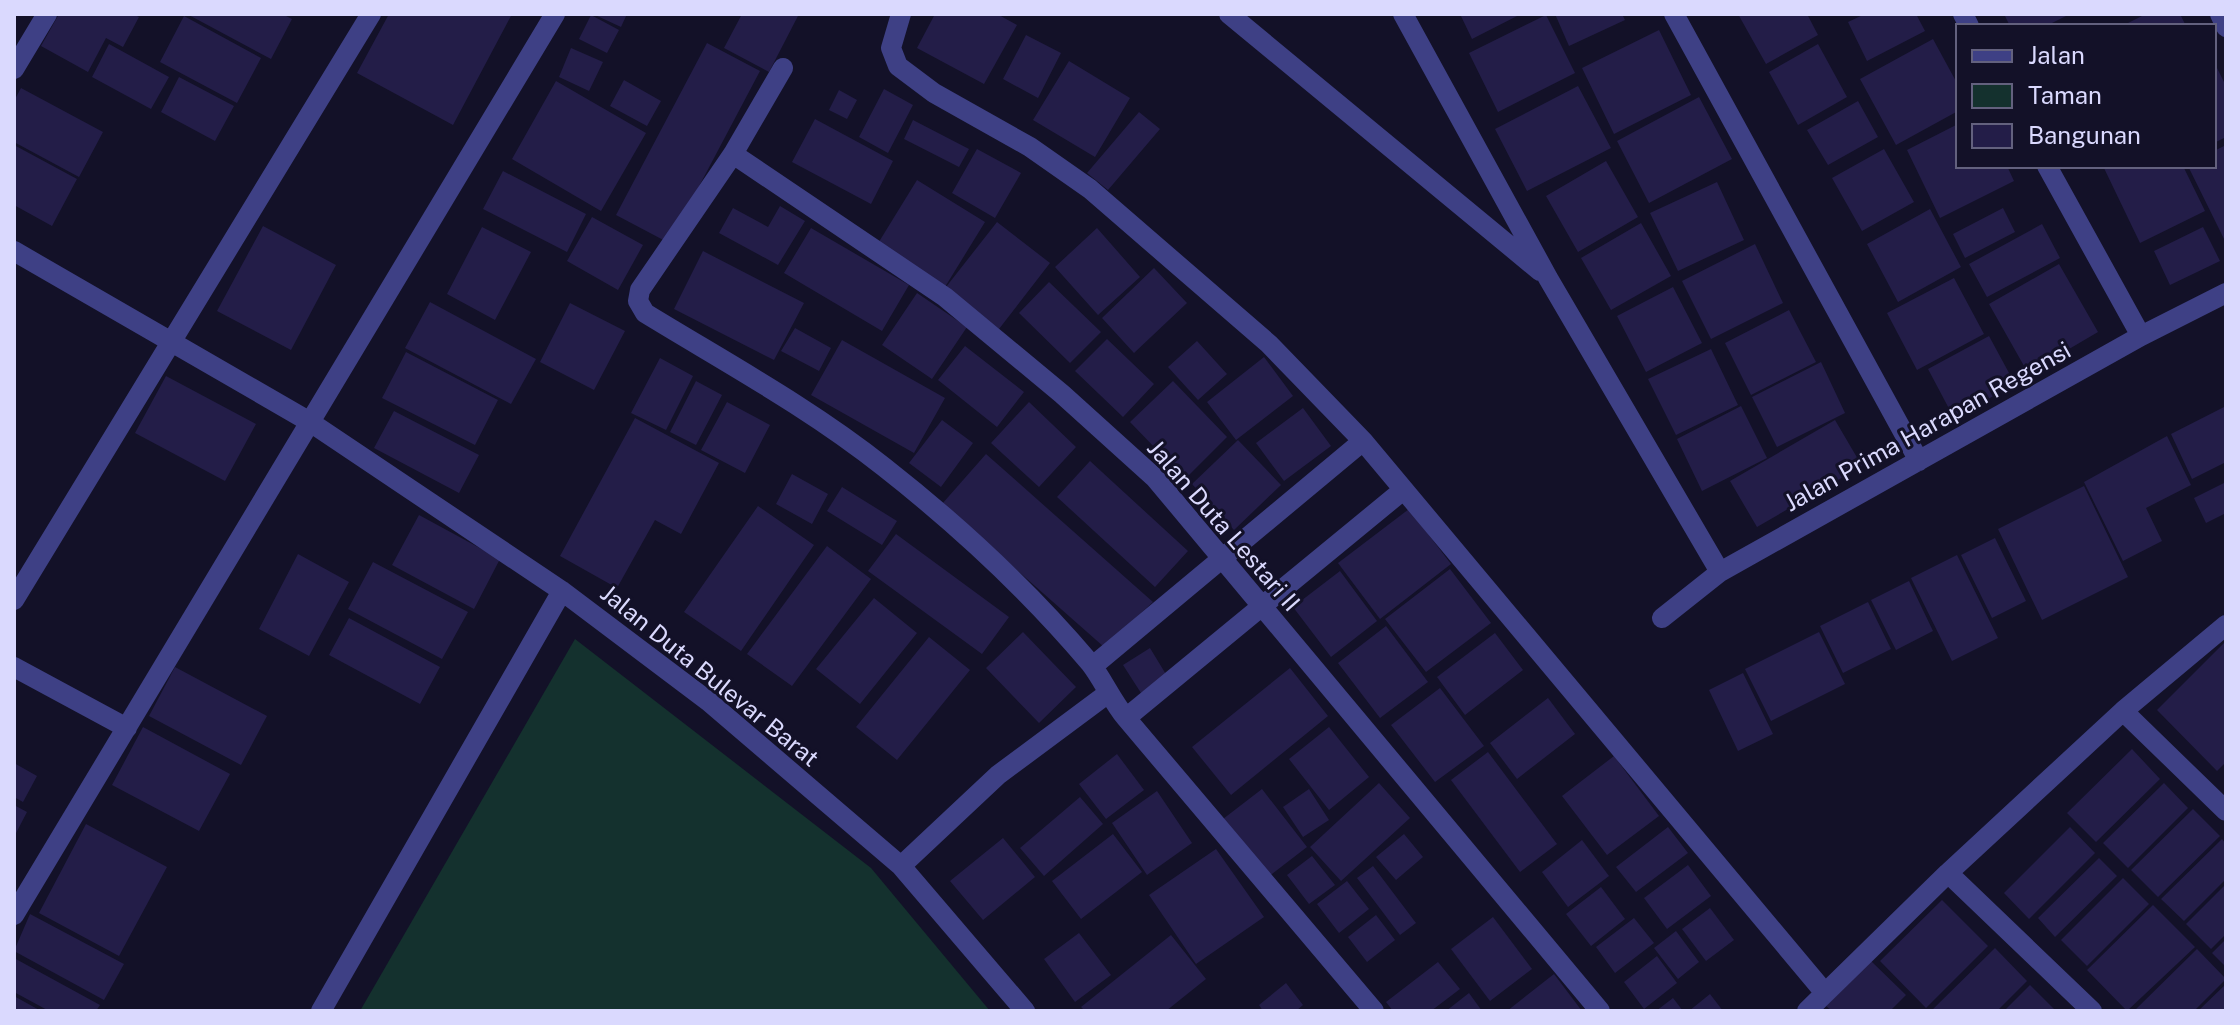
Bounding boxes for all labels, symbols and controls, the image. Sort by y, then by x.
legend [1956,24,2216,168]
text: Jalan [2028,41,2085,69]
text: Taman [2028,81,2102,109]
text: Bangunan [2028,121,2141,149]
street label: Jalan Prima Harapan Regensi [1779,335,2075,517]
street label: Jalan Duta Lestari II [1142,434,1306,616]
street label: Jalan Duta Bulevar Barat [595,578,825,772]

